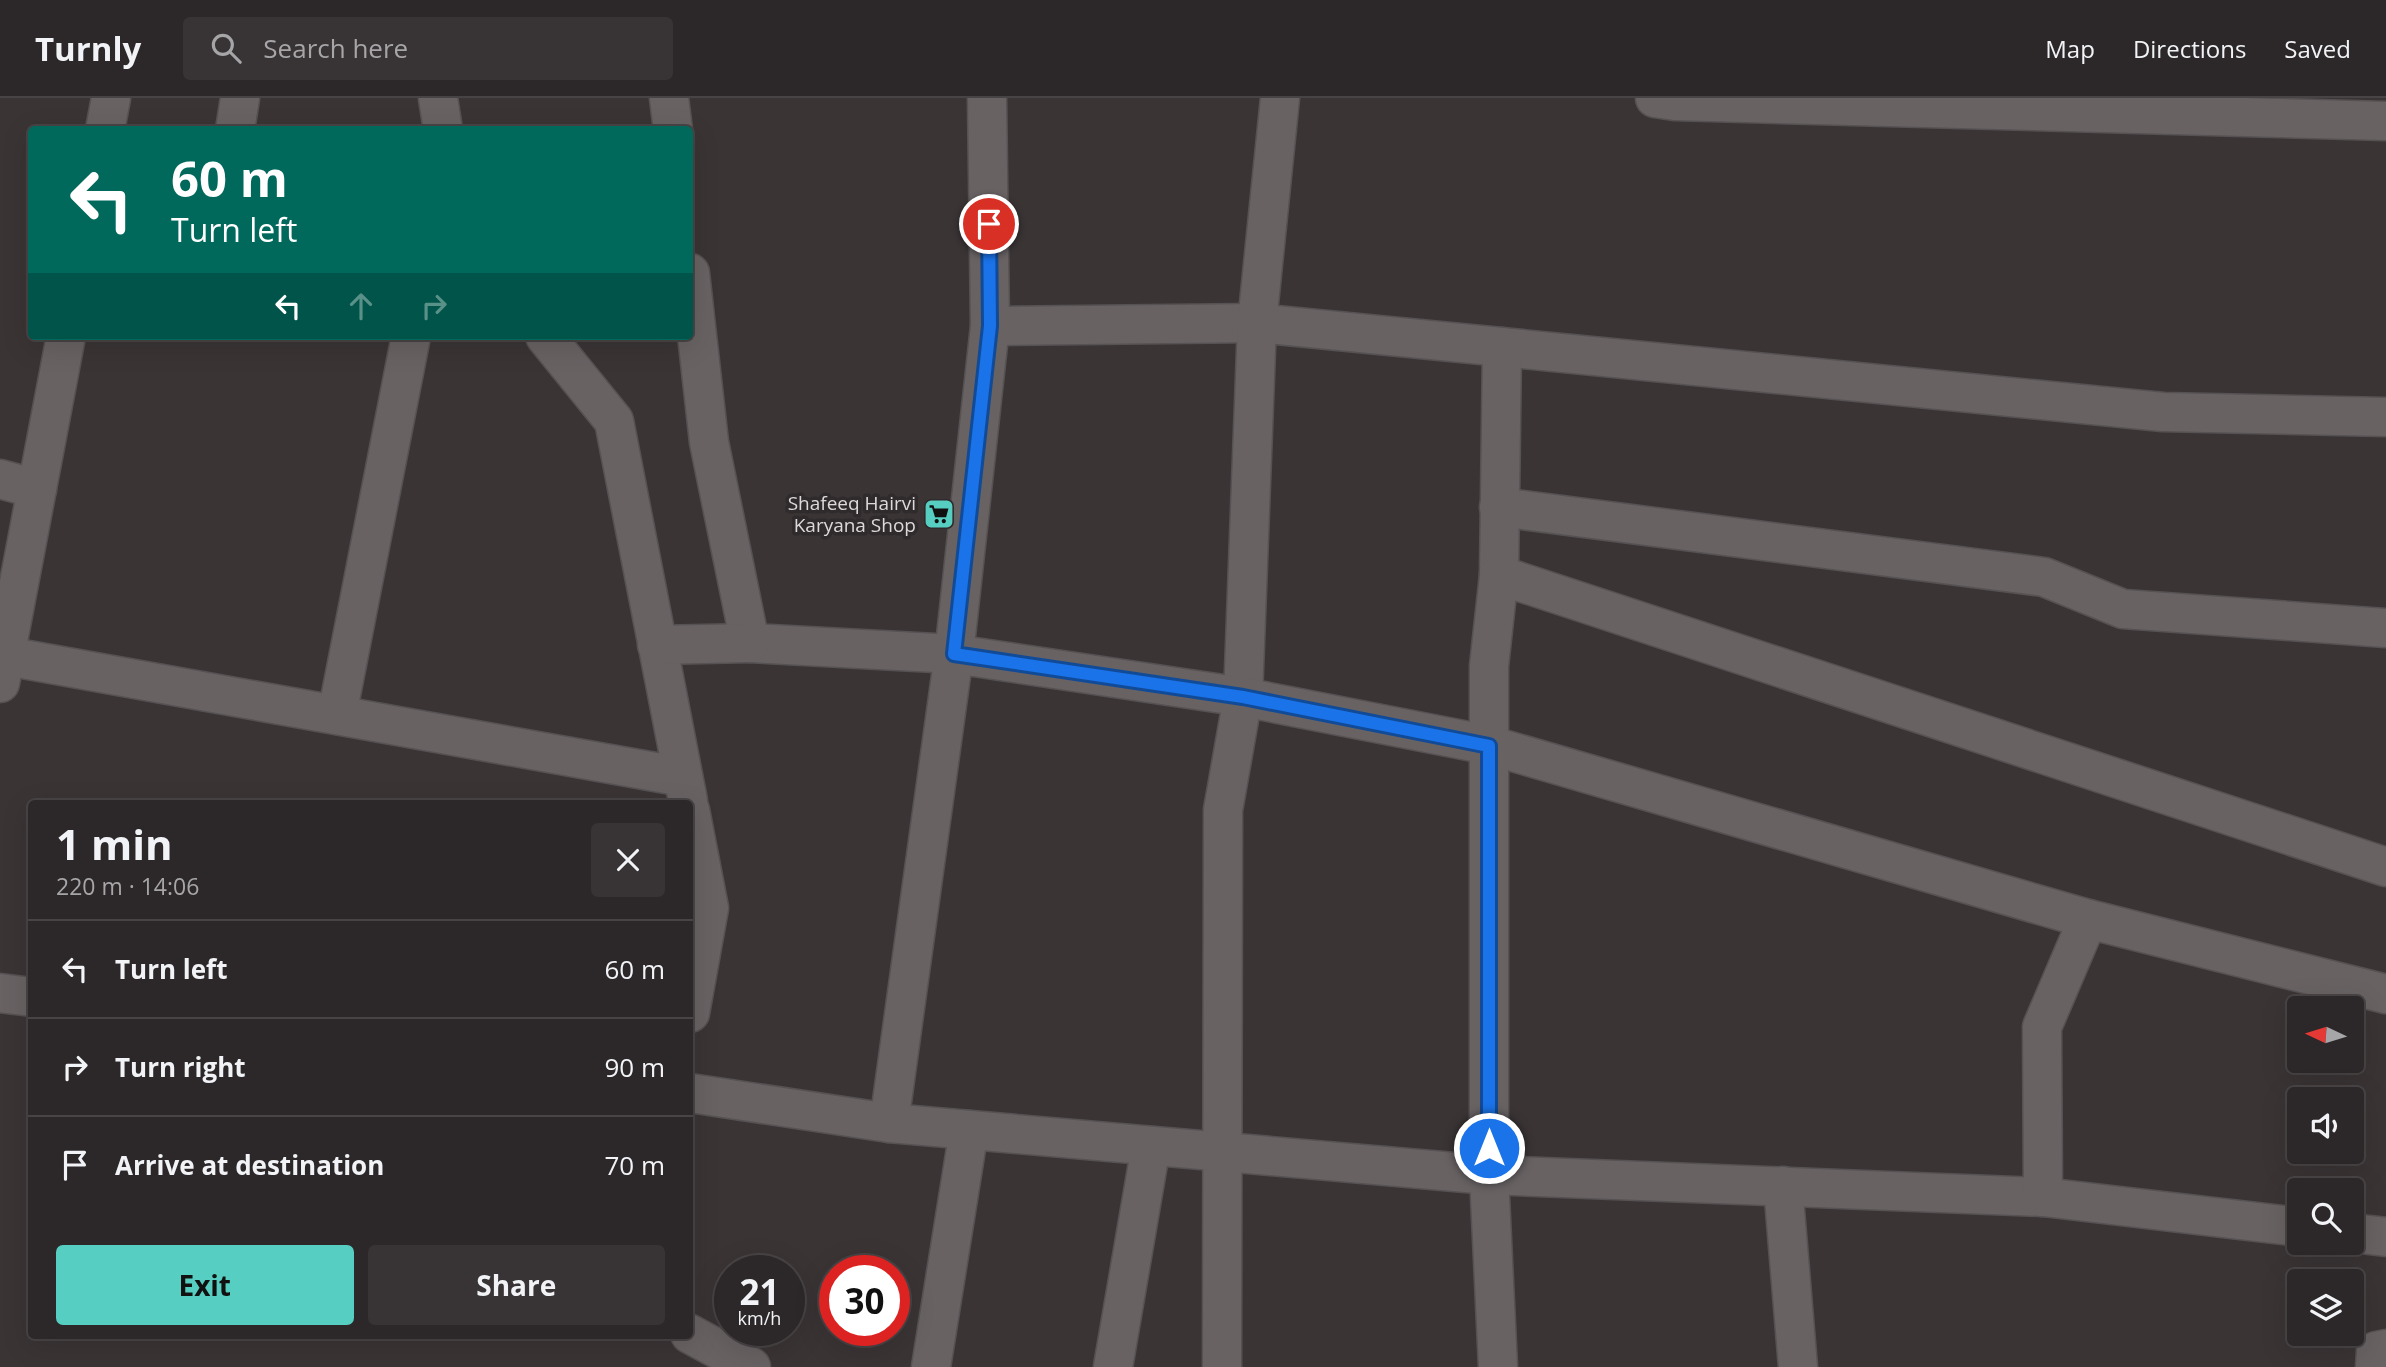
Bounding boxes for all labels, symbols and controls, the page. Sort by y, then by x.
search box [183,17,673,80]
text: Turnly [35,26,141,71]
icon: search [207,29,245,67]
text: Search here [263,30,408,66]
text: Map [2045,32,2095,65]
text: Directions [2133,32,2246,65]
text: Saved [2284,32,2351,65]
text: 60 m [171,145,288,211]
icon: left [56,154,147,245]
pin [959,194,1019,254]
icon: arrive [970,205,1008,243]
text: Turn left [171,208,297,251]
icon: left [269,287,307,325]
icon: ahead [342,287,380,325]
icon: right [415,287,453,325]
place label: Shafeeq Hairvi Karyana Shop [788,490,916,538]
supermarket icon: Shafeeq Hairvi Karyana Shop [922,497,956,531]
text: 1 min [56,815,173,872]
button: close [591,823,665,897]
text: 220 m · 14:06 [56,870,199,902]
icon: left [56,950,94,988]
text: Turn left [115,951,227,987]
text: 60 m [604,951,665,987]
north arrow [2287,996,2364,1073]
map controls [2287,996,2364,1346]
icon: right [56,1048,94,1086]
text: Turn right [115,1049,246,1085]
text: 90 m [604,1049,665,1085]
button: sound [2287,1087,2364,1164]
position arrow [1452,1111,1526,1185]
icon: arrive [56,1146,94,1184]
text: Arrive at destination [115,1147,384,1183]
text: 70 m [604,1147,665,1183]
button: search [2287,1178,2364,1255]
button: Exit [56,1245,354,1325]
button: Share [368,1245,665,1325]
speed limit sign: 30 [819,1255,910,1346]
text: 21 [739,1268,780,1315]
button: layers [2287,1269,2364,1346]
text: km/h [738,1306,781,1330]

